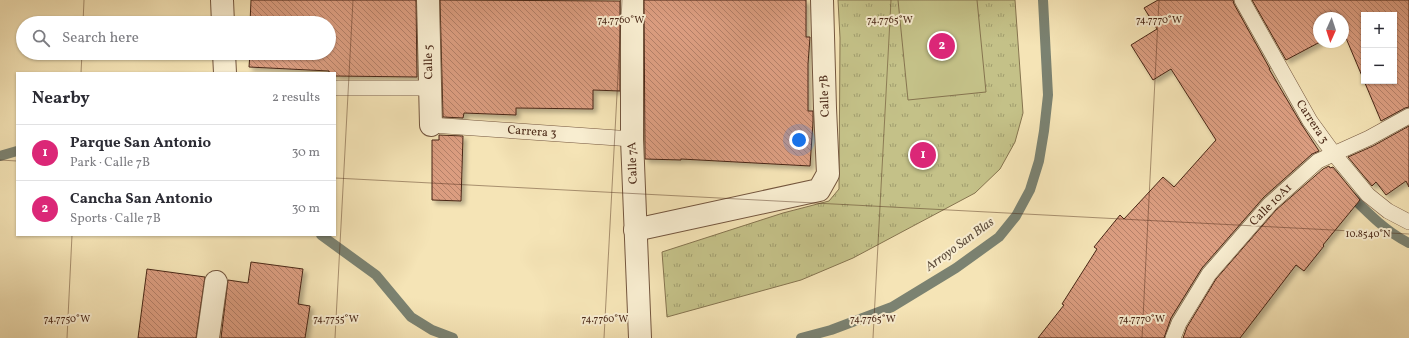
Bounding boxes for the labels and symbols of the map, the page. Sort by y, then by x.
north arrow [1313,12,1349,48]
text: 74.7760°W [598,13,644,27]
text: 74.7765°W [867,13,913,27]
text: 74.7770°W [1136,13,1182,27]
pin: 2 [929,31,955,61]
street label: Calle 5 [421,44,437,80]
street label: Calle 7B [816,75,834,117]
street label: Carrera 3 [1292,97,1332,147]
street label: Carrera 3 [507,122,557,142]
your location [789,130,809,150]
pin: 1 [910,140,936,170]
street label: Calle 7A [624,141,642,184]
street label: Calle 10A1 [1246,180,1296,230]
water label: Arroyo San Blas [921,214,998,277]
text: 10.8540°N [1346,227,1391,241]
text: 74.7750°W [44,312,90,326]
text: 74.7755°W [313,312,359,326]
text: 74.7760°W [582,312,628,326]
text: 74.7765°W [850,312,896,326]
text: 74.7770°W [1119,312,1165,326]

